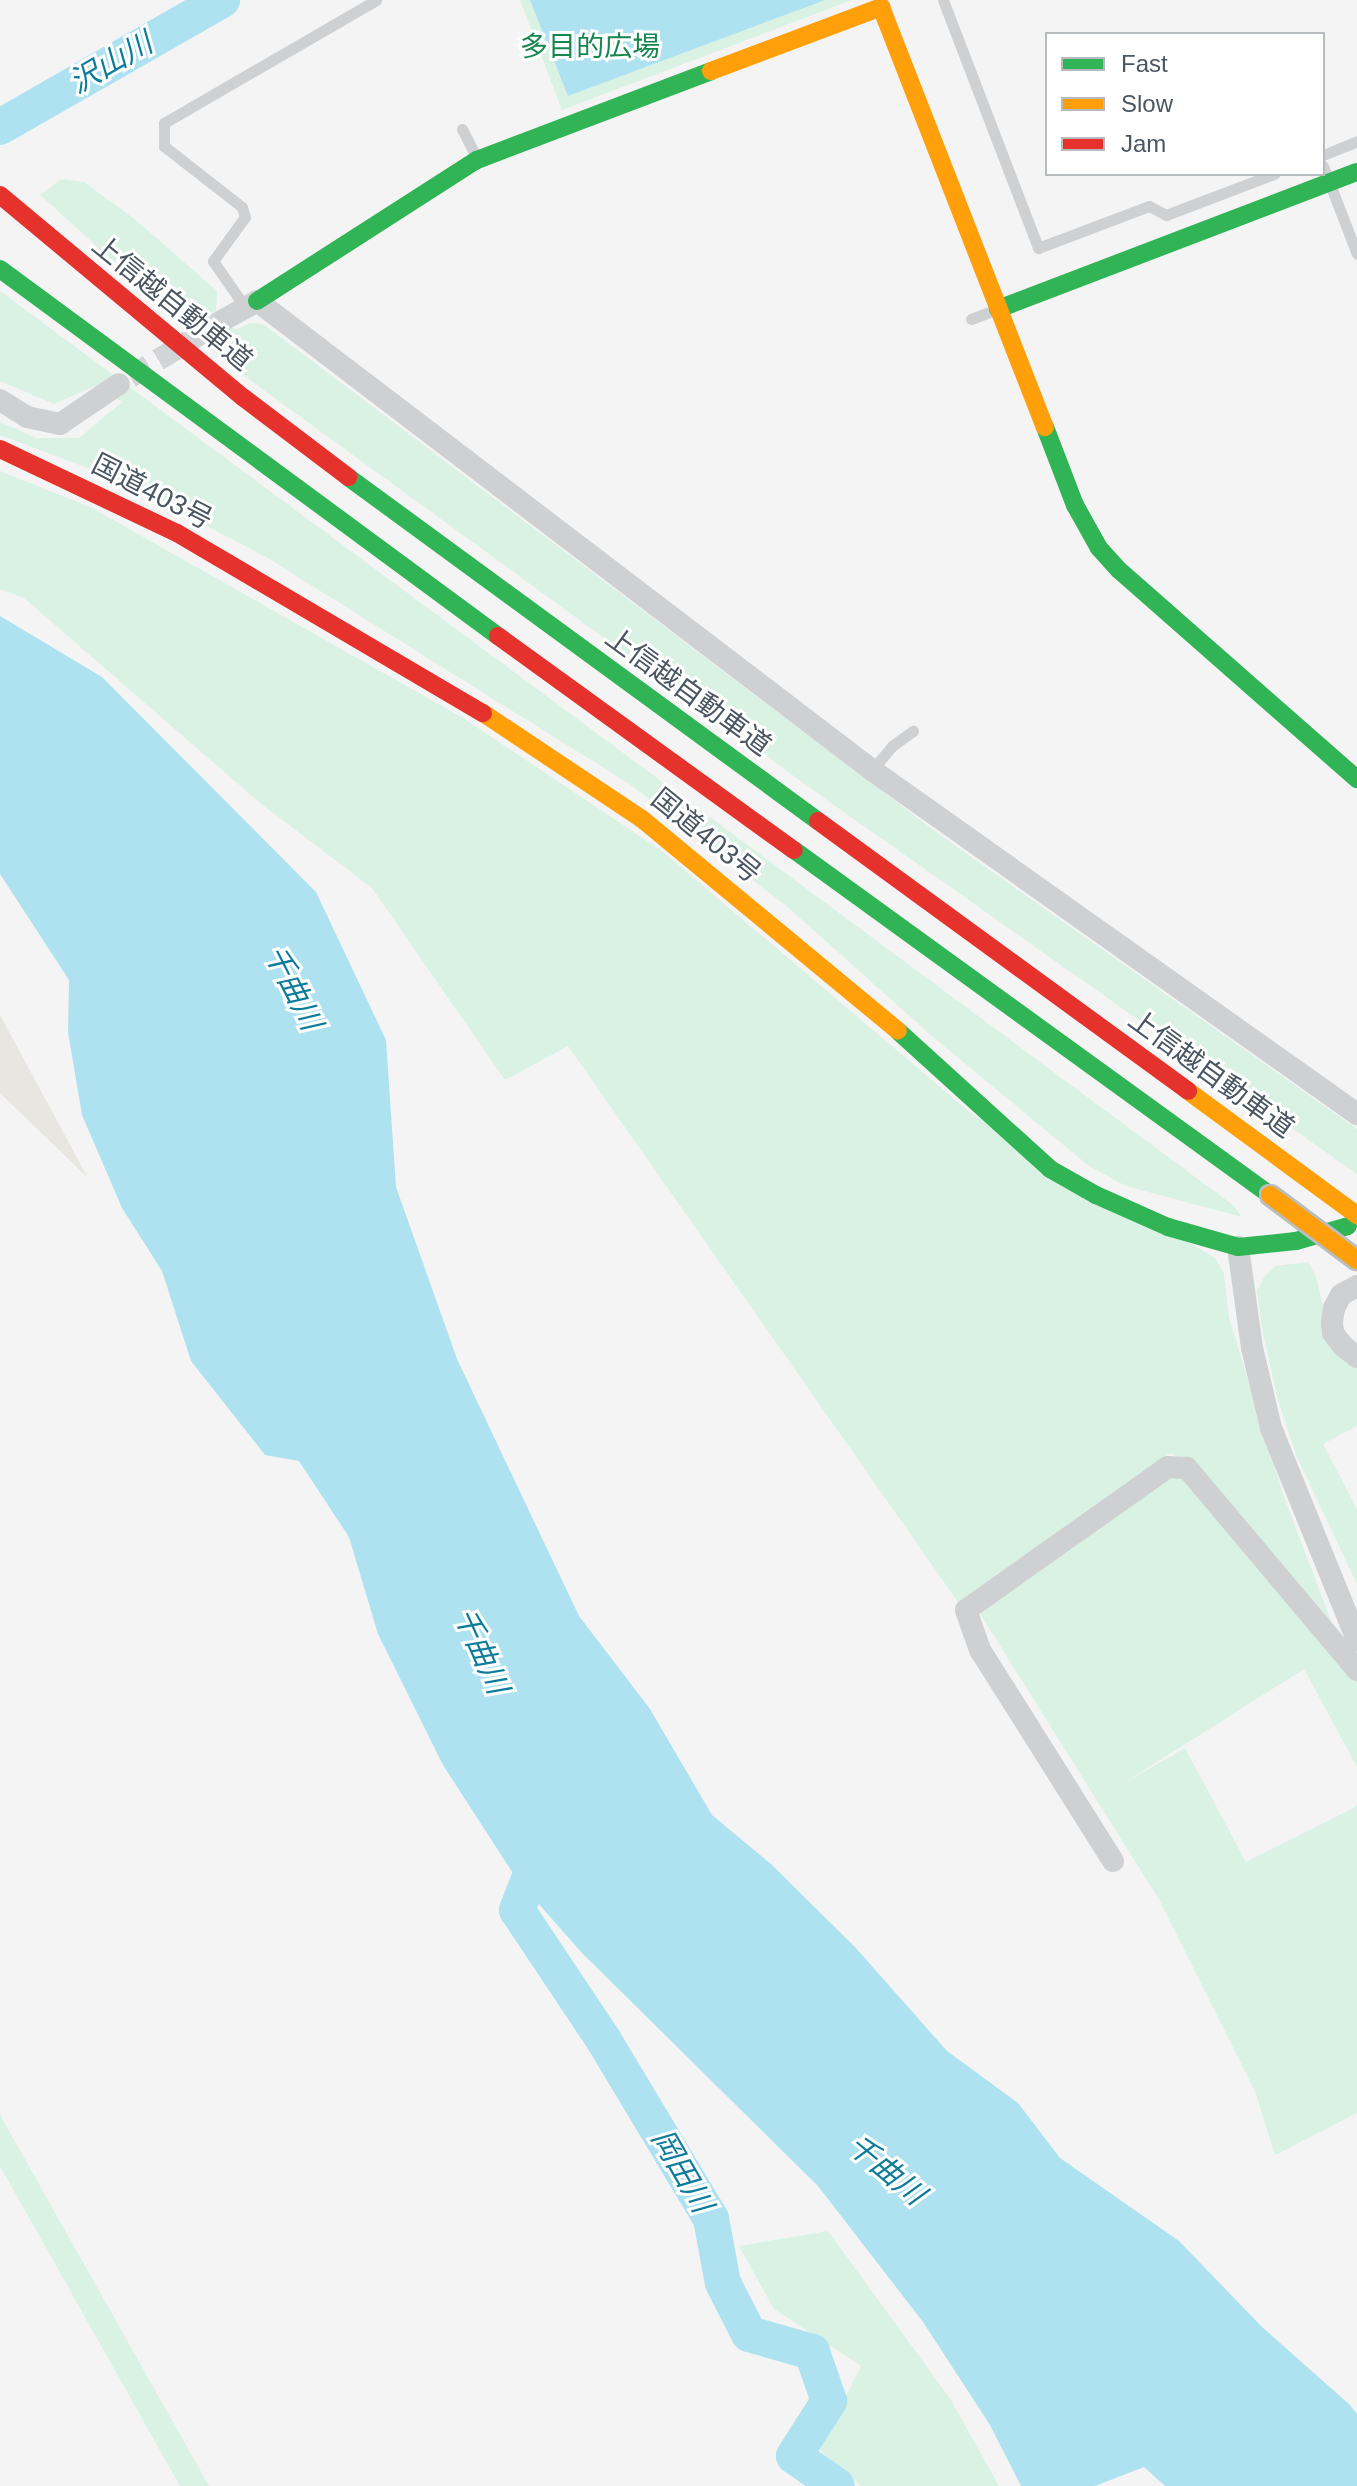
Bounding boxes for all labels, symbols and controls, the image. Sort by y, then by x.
water label: 沢山川 [63,25,159,101]
park label: 多目的広場 [520,30,660,64]
legend [1045,32,1325,176]
text: Fast [1121,50,1168,77]
text: Slow [1121,90,1173,117]
text: Jam [1121,130,1166,157]
street label: 上信越自動車道 [85,228,259,378]
street label: 国道403号 [86,447,218,537]
street label: 上信越自動車道 [599,621,777,763]
street label: 国道403号 [645,782,767,890]
water label: 千曲川 [257,940,329,1036]
street label: 上信越自動車道 [1122,1003,1300,1145]
water label: 千曲川 [446,1603,516,1699]
water label: 岡田川 [644,2123,720,2219]
water label: 千曲川 [840,2127,932,2213]

